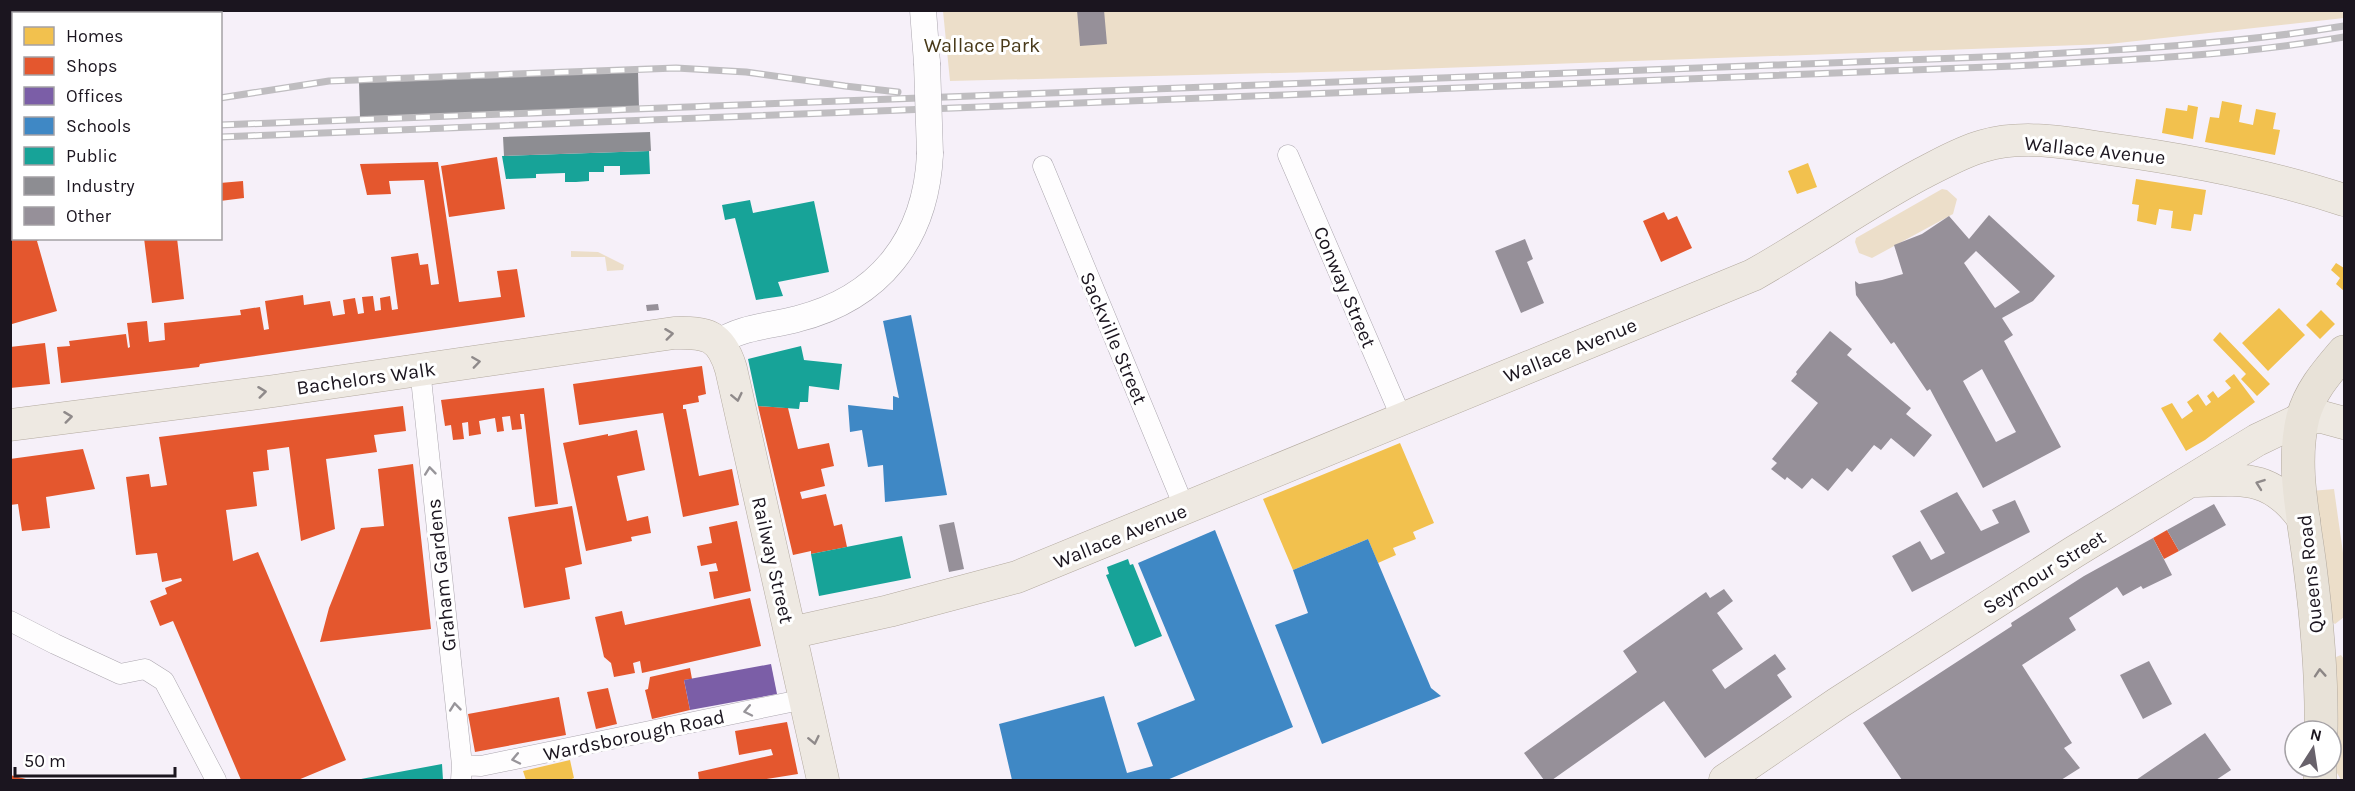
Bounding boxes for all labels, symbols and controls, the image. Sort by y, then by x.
legend [12,12,222,240]
text: Homes [66,25,123,47]
park label: Wallace Park [924,34,1040,57]
text: Shops [66,55,118,77]
text: Offices [66,85,123,107]
text: Schools [66,115,131,137]
street label: Wallace Avenue [2023,132,2167,169]
text: Public [66,145,117,167]
text: Industry [66,175,135,197]
text: Other [66,205,111,227]
street label: Conway Street [1309,223,1381,352]
street label: Sackville Street [1075,268,1152,408]
street label: Wallace Avenue [1500,313,1640,388]
one-way arrow [664,328,673,341]
one-way arrow [471,356,480,368]
street label: Bachelors Walk [295,357,437,400]
one-way arrow [257,387,266,399]
one-way arrow [730,392,743,402]
one-way arrow [64,411,73,423]
one-way arrow [424,466,437,476]
one-way arrow [2255,479,2265,492]
street label: Railway Street [747,495,798,626]
street label: Graham Gardens [422,497,461,652]
street label: Wallace Avenue [1050,499,1190,574]
street label: Queens Road [2293,514,2328,634]
street label: Seymour Street [1979,525,2110,619]
one-way arrow [2313,668,2326,677]
one-way arrow [449,702,462,711]
one-way arrow [744,704,754,717]
street label: Wardsborough Road [541,705,727,766]
north arrow [2283,719,2343,779]
text: N [2308,724,2324,745]
one-way arrow [807,734,820,744]
scale bar [15,740,176,778]
text: 50 m [24,750,66,772]
one-way arrow [511,752,521,765]

